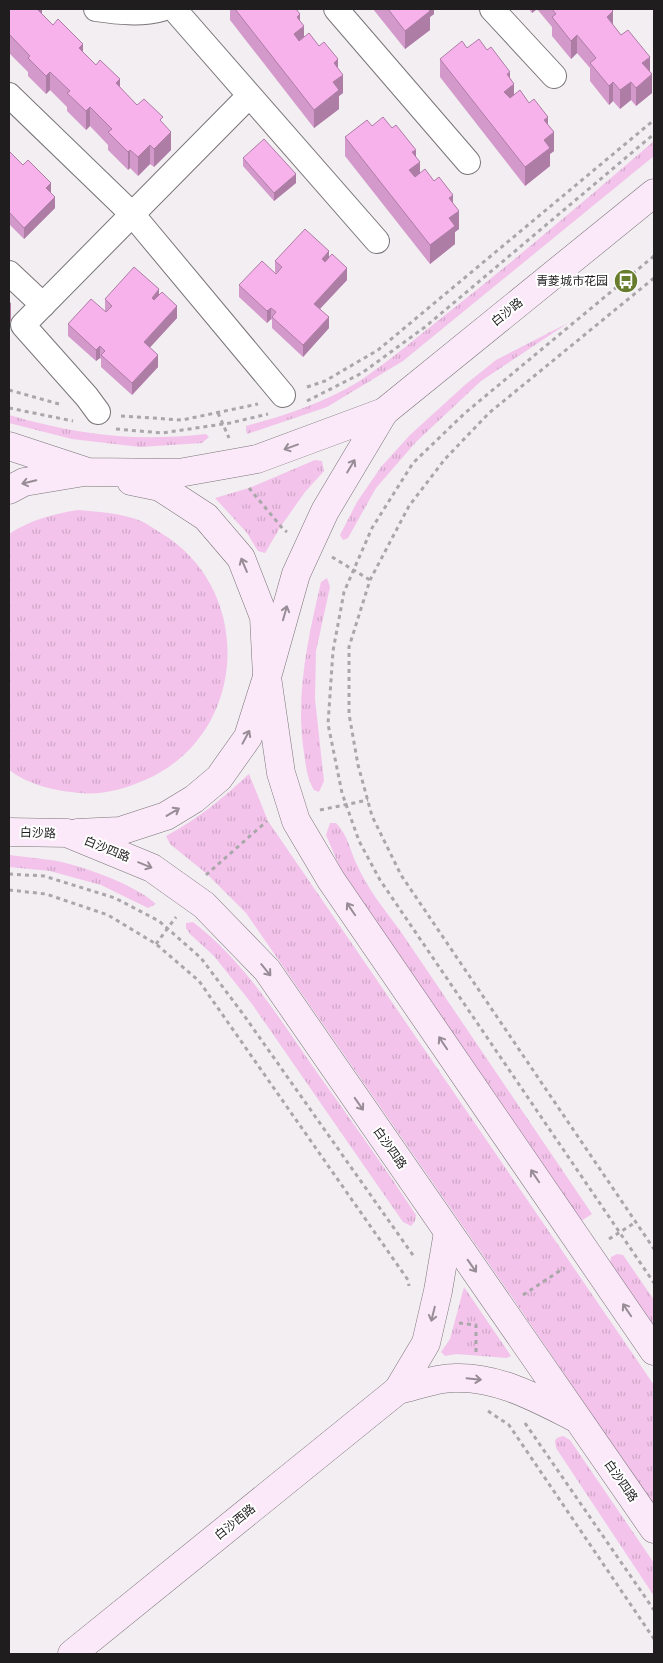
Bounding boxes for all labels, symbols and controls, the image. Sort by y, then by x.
bus stop icon: 青菱城市花园 [613,268,639,294]
place label: 青菱城市花园 [536,274,608,288]
street label: 白沙路 [489,295,525,329]
one-way arrow [284,443,299,452]
one-way arrow [347,459,357,473]
one-way arrow [21,478,37,487]
one-way arrow [238,558,248,573]
one-way arrow [280,606,290,622]
one-way arrow [241,730,251,745]
one-way arrow [165,806,179,816]
street label: 白沙路 [20,825,56,841]
street label: 白沙四路 [82,834,132,864]
one-way arrow [137,860,152,870]
one-way arrow [346,902,356,916]
one-way arrow [261,964,272,977]
one-way arrow [438,1036,448,1050]
one-way arrow [355,1096,365,1110]
street label: 白沙四路 [370,1124,410,1172]
one-way arrow [530,1170,540,1184]
one-way arrow [467,1259,477,1273]
one-way arrow [622,1304,632,1318]
one-way arrow [428,1306,437,1322]
one-way arrow [466,1374,482,1384]
street label: 白沙四路 [601,1457,641,1505]
street label: 白沙西路 [212,1501,258,1543]

